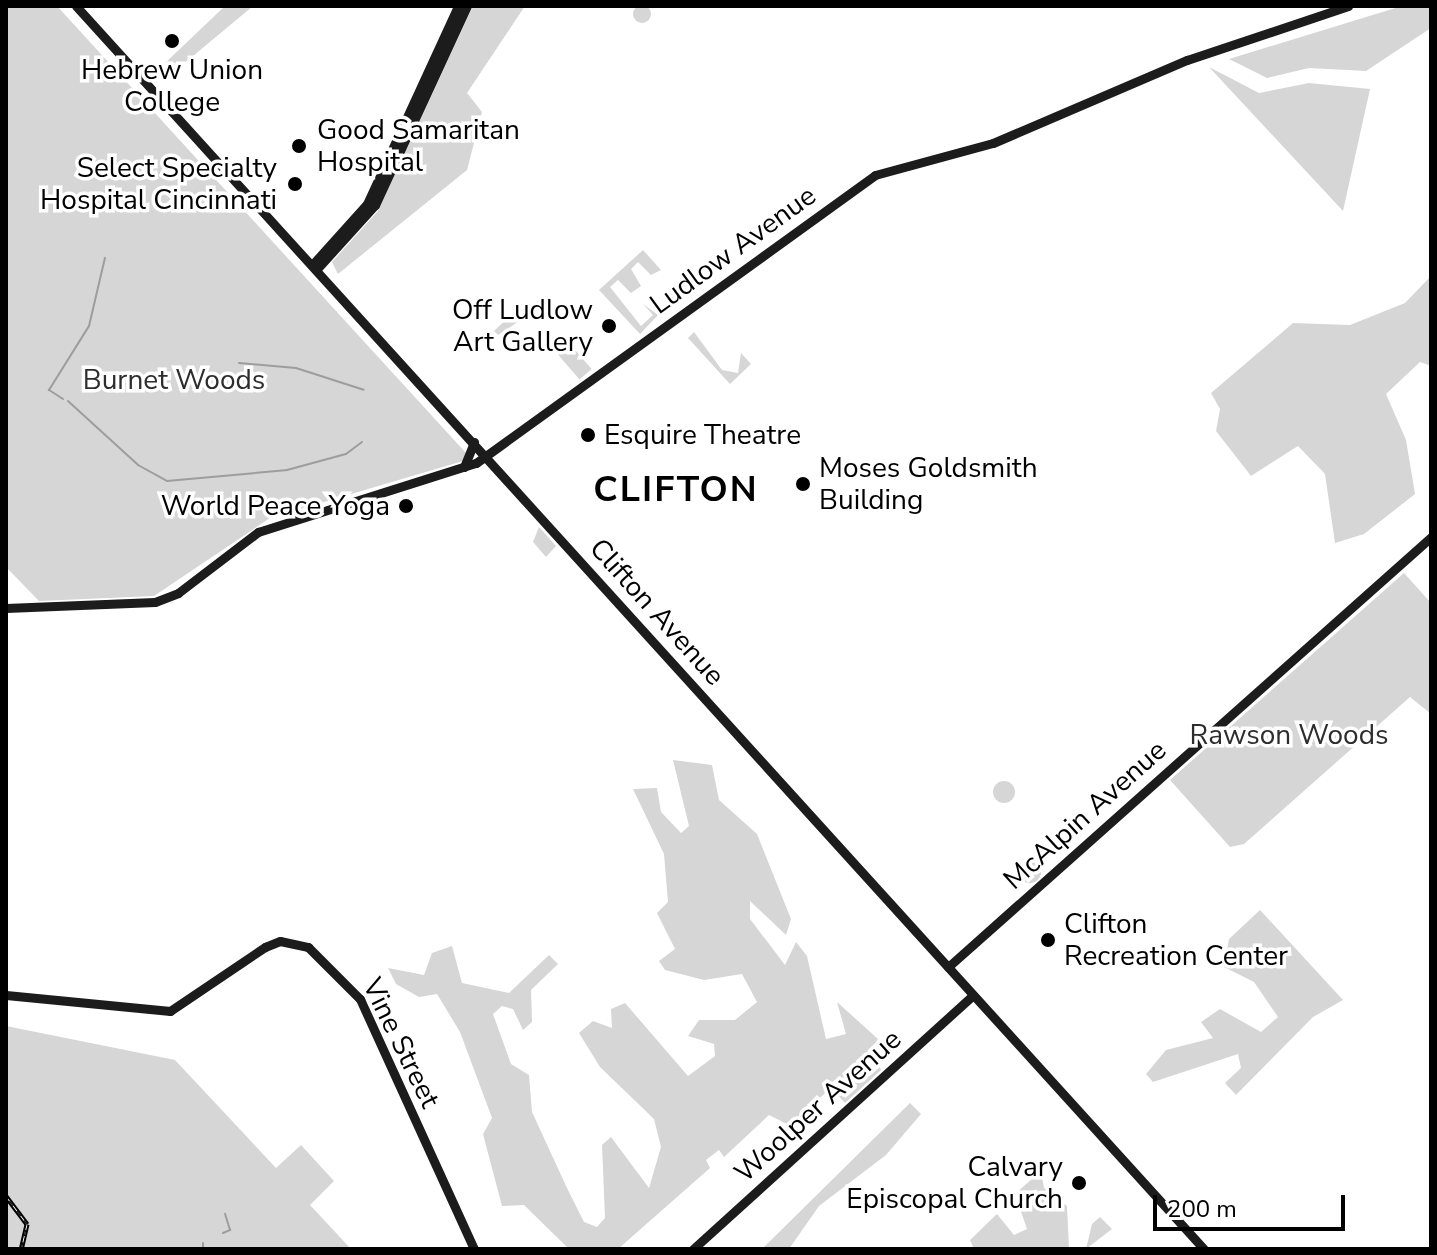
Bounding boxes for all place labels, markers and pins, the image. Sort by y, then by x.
marker: Hebrew Union College [163,32,181,50]
place label: Hebrew Union College [81,53,263,119]
place label: Good Samaritan Hospital [317,113,520,179]
marker: Good Samaritan Hospital [288,135,310,157]
place label: Select Specialty Hospital Cincinnati [40,151,277,217]
marker: Select Specialty Hospital Cincinnati [284,173,306,195]
place label: Off Ludlow Art Gallery [452,293,593,359]
marker: Off Ludlow Art Gallery [600,317,618,335]
place label: Esquire Theatre [604,418,801,452]
marker: Esquire Theatre [579,426,597,444]
place label: Moses Goldsmith Building [819,451,1038,517]
marker: Moses Goldsmith Building [794,475,812,493]
place label: World Peace Yoga [161,489,390,523]
marker: World Peace Yoga [397,497,415,515]
place label: Clifton Recreation Center [1064,907,1288,973]
marker: Clifton Recreation Center [1039,931,1057,949]
place label: Calvary Episcopal Church [846,1150,1063,1216]
marker: Calvary Episcopal Church [1070,1174,1088,1192]

